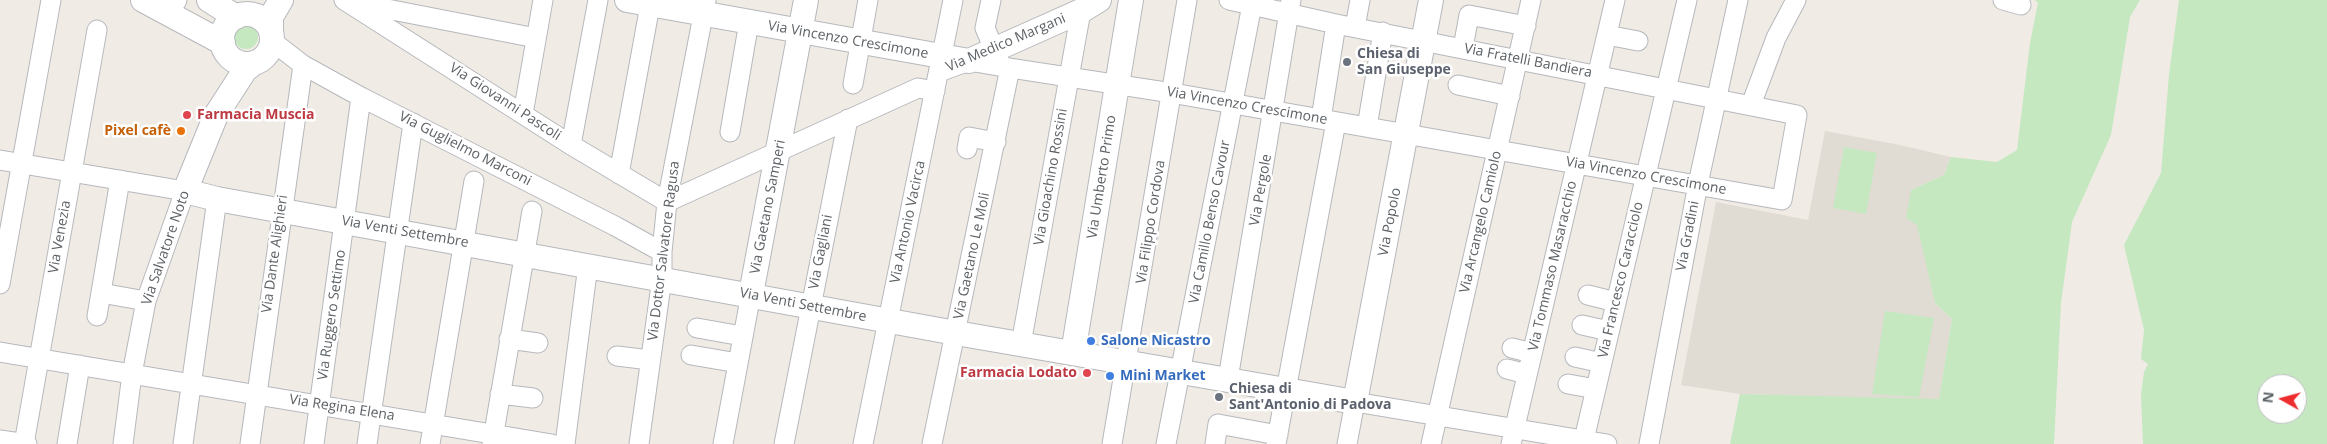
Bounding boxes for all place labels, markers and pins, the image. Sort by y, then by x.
place label: Chiesa di San Giuseppe [1357,46,1451,78]
marker: Chiesa di San Giuseppe [1341,56,1353,68]
place label: Farmacia Muscia [197,107,315,123]
marker: Farmacia Muscia [181,109,193,121]
place label: Pixel cafè [104,123,171,139]
marker: Pixel cafè [175,125,187,137]
place label: Salone Nicastro [1101,333,1211,349]
marker: Salone Nicastro [1085,335,1097,347]
place label: Farmacia Lodato [960,365,1077,381]
marker: Farmacia Lodato [1081,367,1093,379]
place label: Mini Market [1120,368,1206,384]
marker: Mini Market [1104,370,1116,382]
place label: Chiesa di Sant'Antonio di Padova [1229,381,1392,414]
marker: Chiesa di Sant'Antonio di Padova [1213,391,1225,403]

